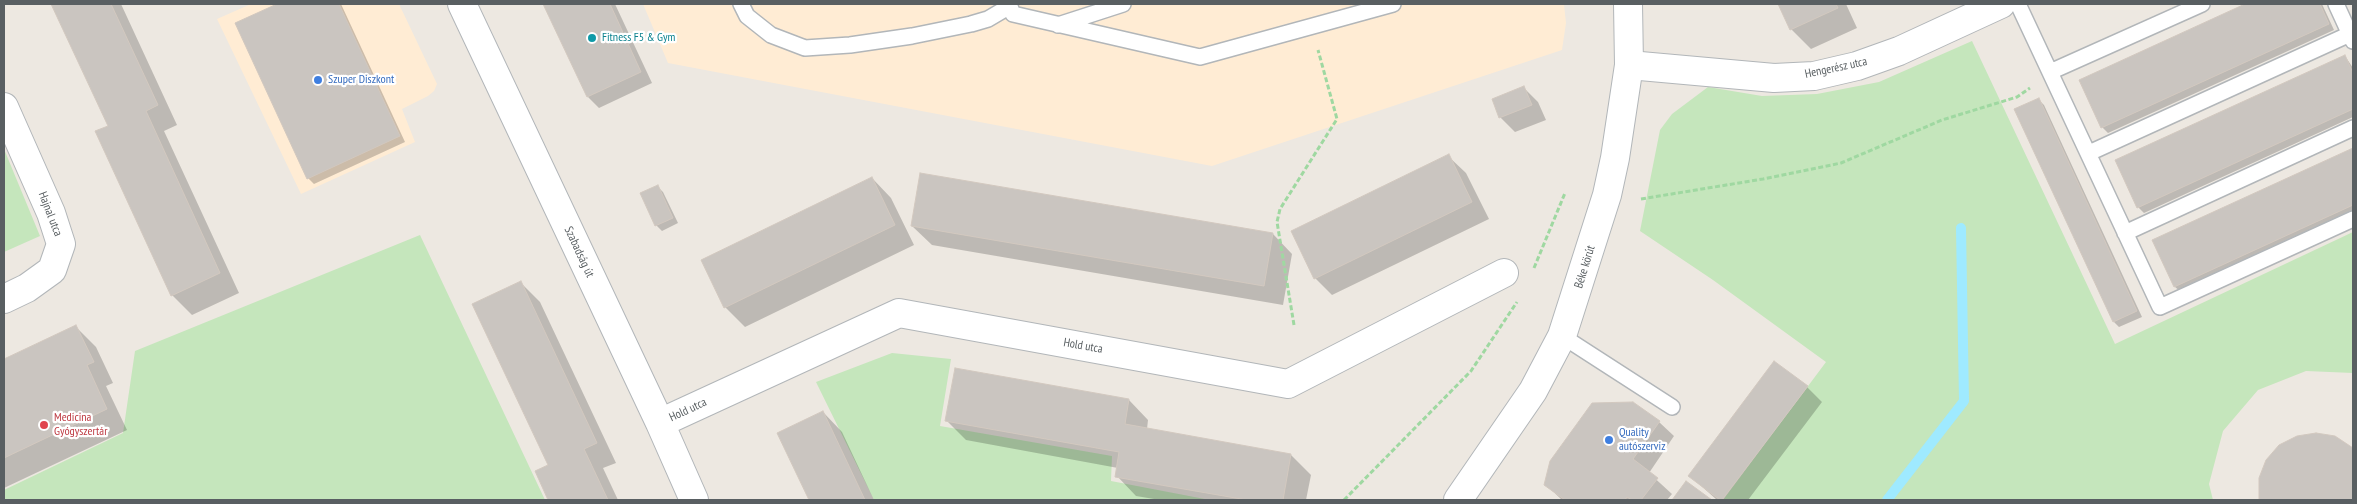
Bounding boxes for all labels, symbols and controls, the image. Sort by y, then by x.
place label: Fitness F5 & Gym [602,31,675,45]
marker: Fitness F5 & Gym [586,32,598,44]
street label: Hengerész utca [1803,54,1869,82]
place label: Szuper Diszkont [328,73,394,87]
marker: Szuper Diszkont [312,74,324,86]
street label: Hajnal utca [35,190,65,238]
street label: Szabadság út [561,224,597,280]
street label: Béke körút [1572,244,1598,290]
street label: Hold utca [1062,335,1104,357]
street label: Hold utca [667,395,709,425]
place label: Medicina Gyógyszertár [54,411,107,439]
marker: Medicina Gyógyszertár [38,419,50,431]
place label: Quality autószerviz [1619,426,1665,454]
marker: Quality autószerviz [1603,434,1615,446]

